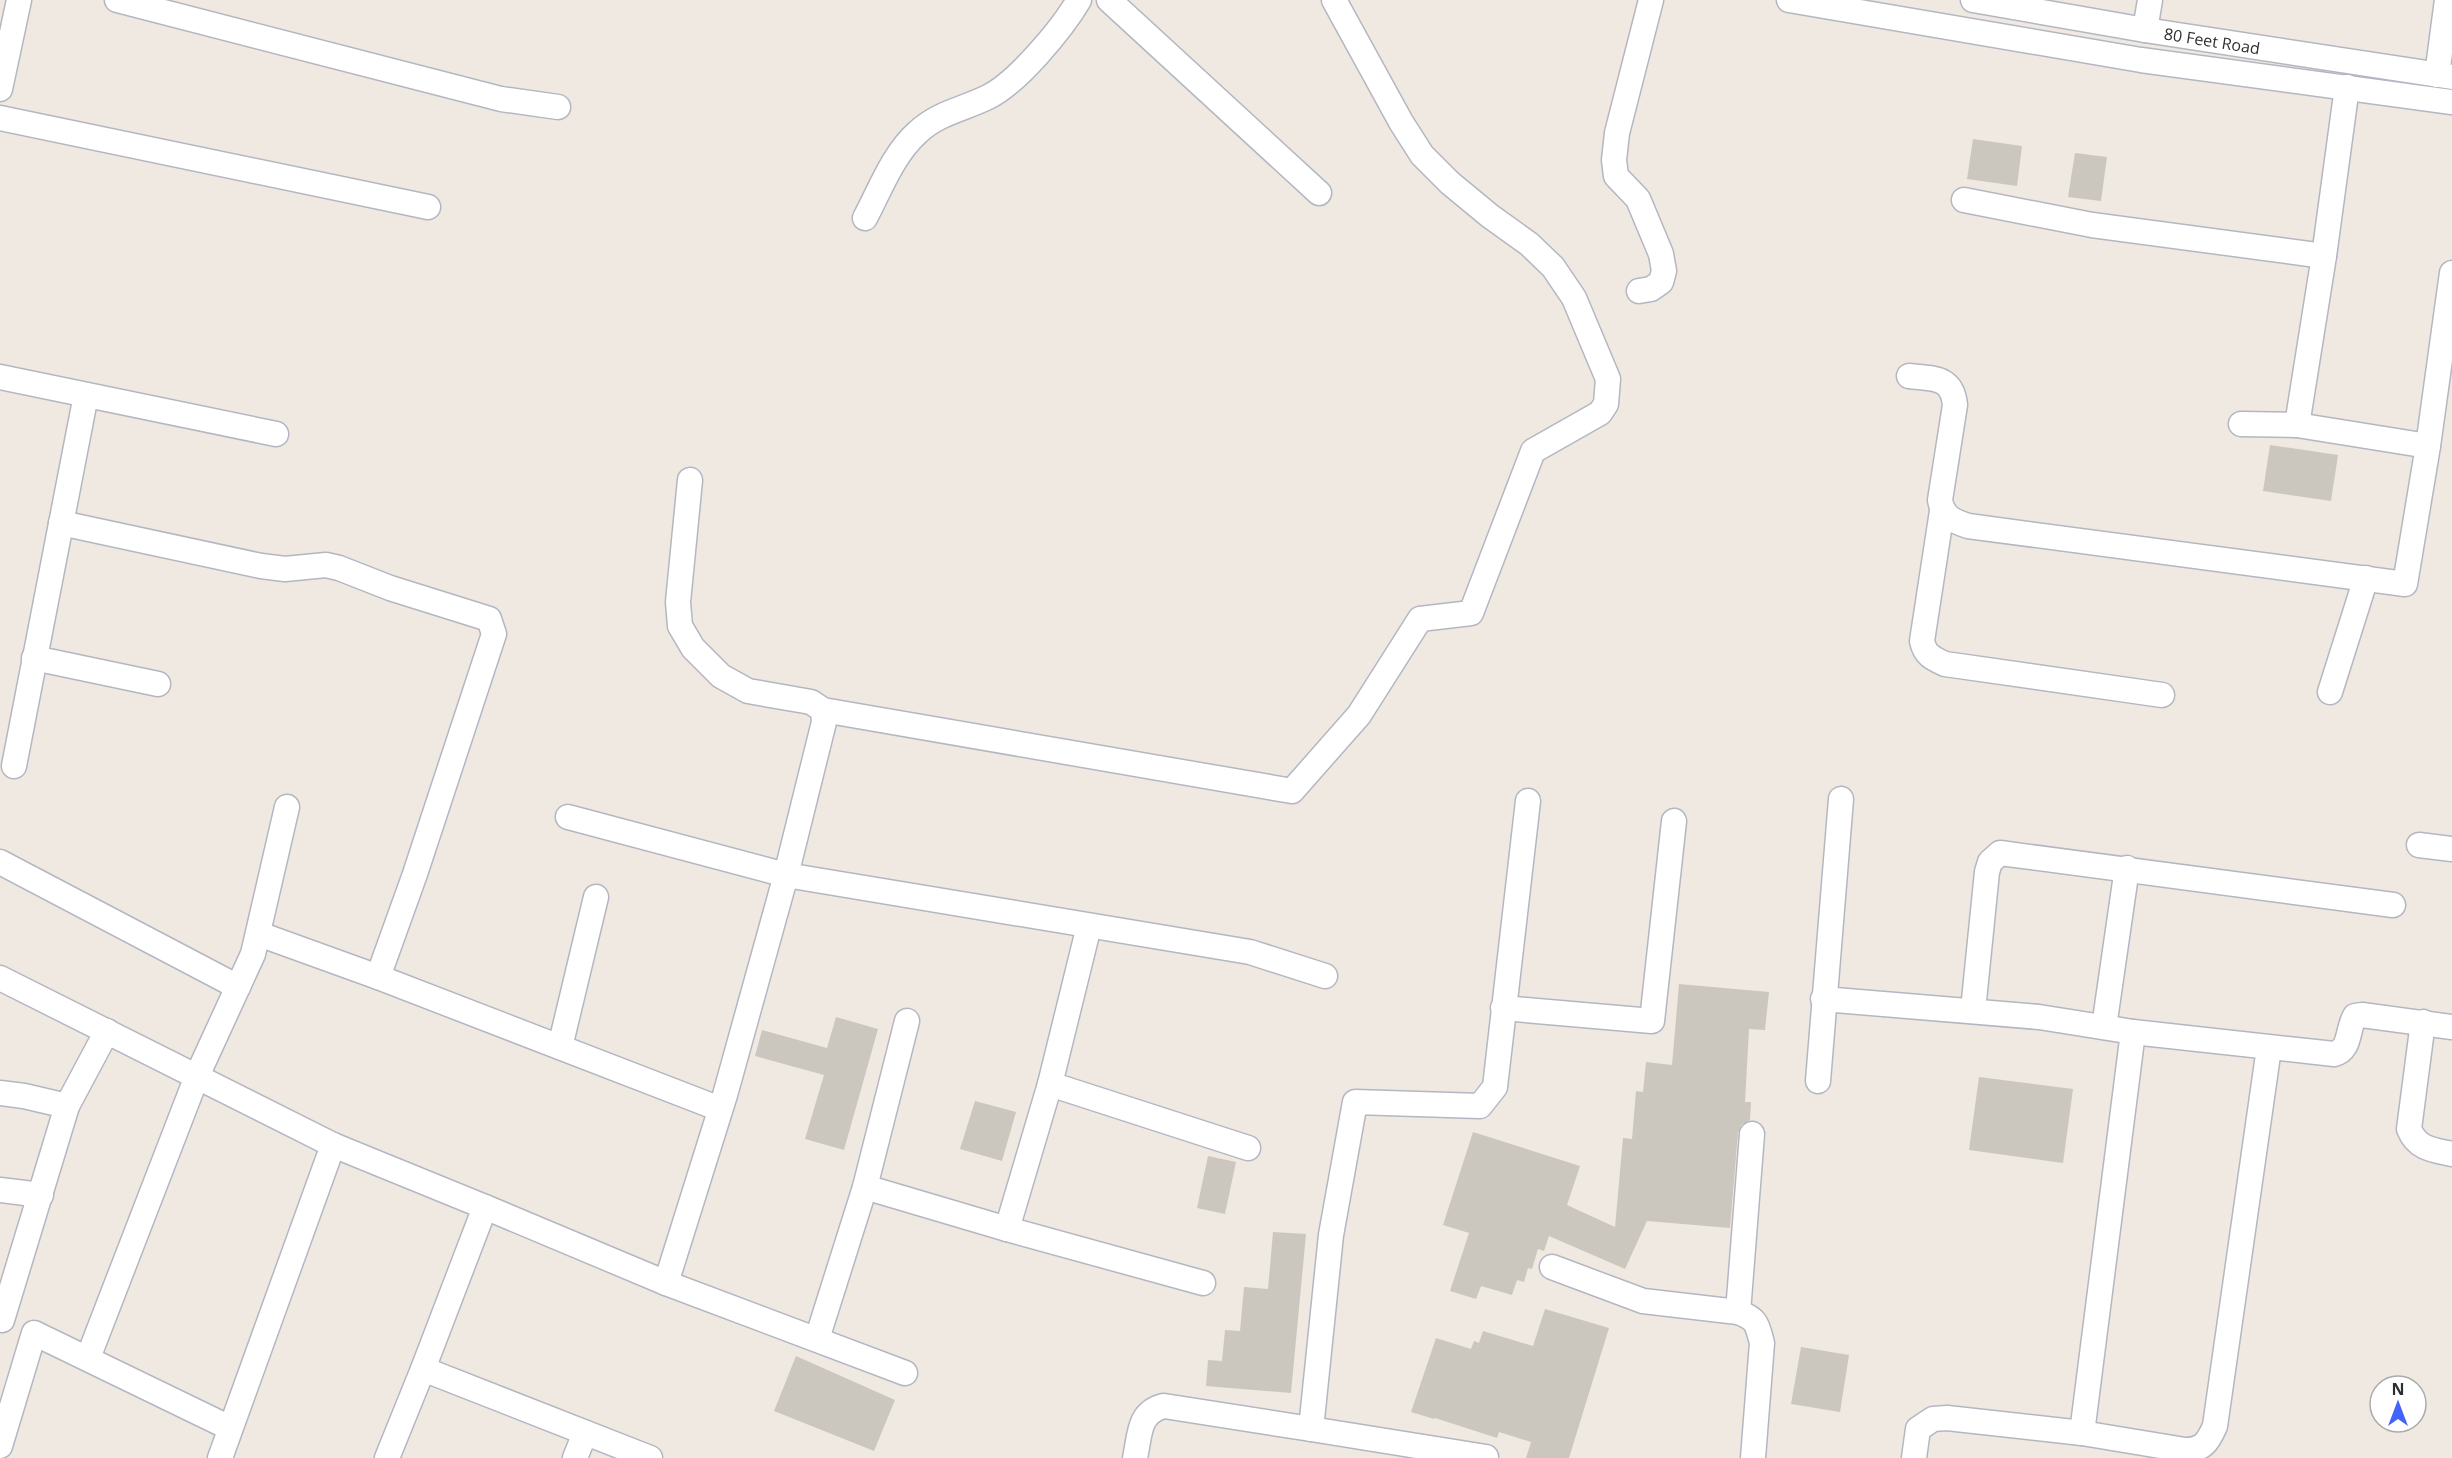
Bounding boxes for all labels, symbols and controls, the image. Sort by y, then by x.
street label: 80 Feet Road [2163,23,2261,59]
north arrow [2368,1374,2428,1434]
text: N [2391,1378,2405,1400]

